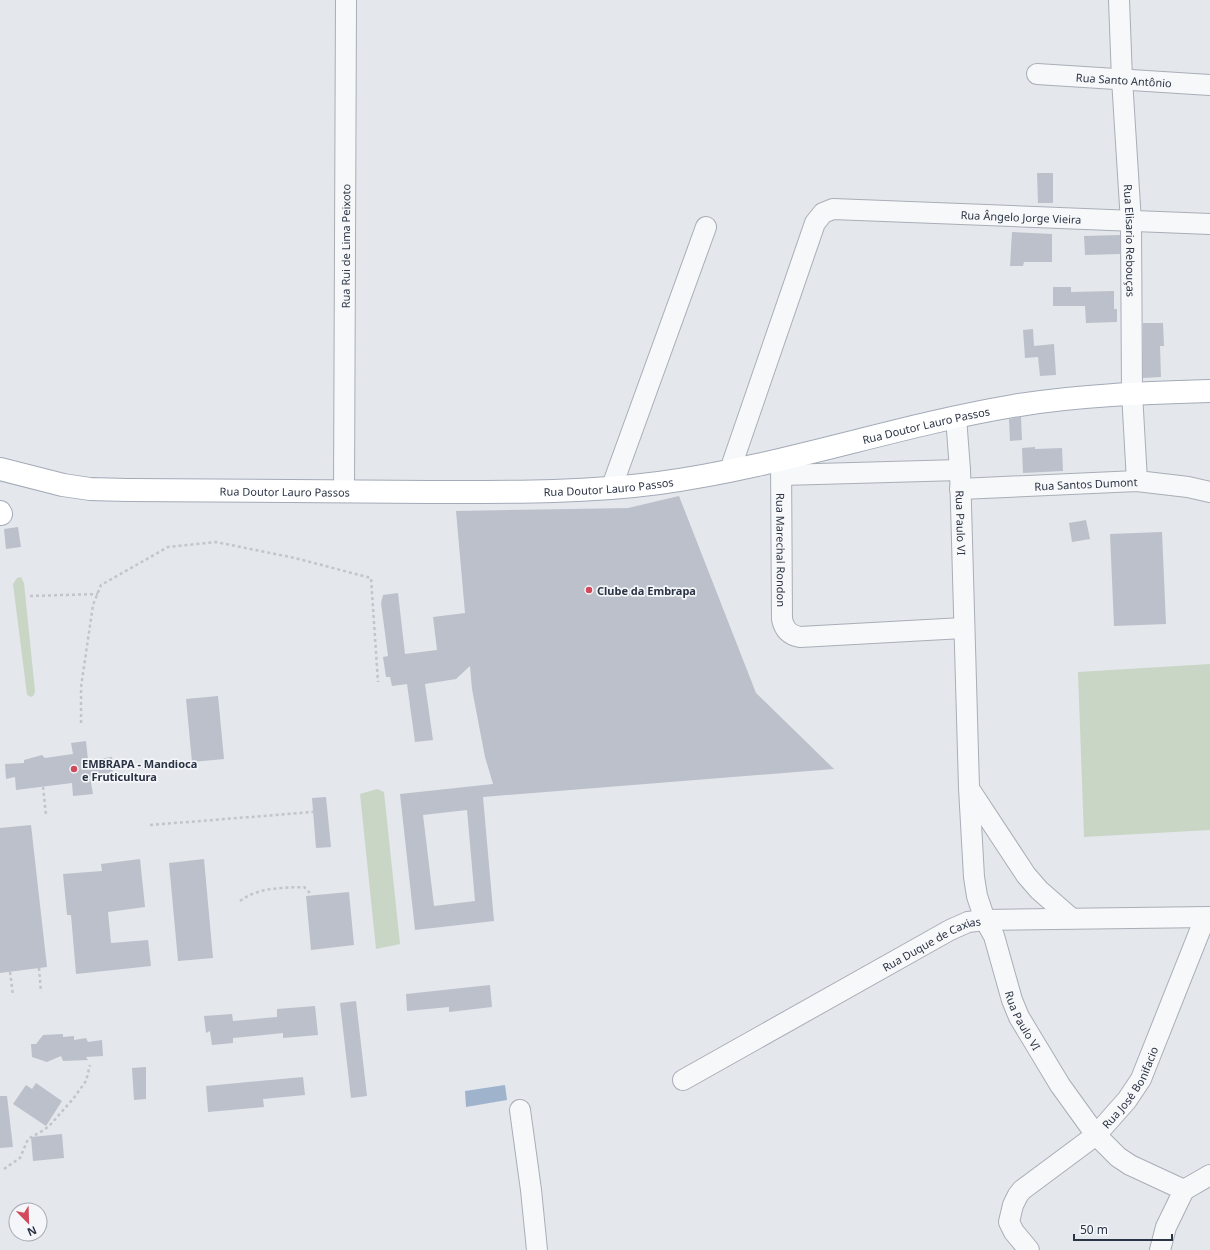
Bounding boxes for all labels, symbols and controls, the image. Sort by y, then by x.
street label: Rua Santo Antônio [1075,69,1173,90]
street label: Rua Rui de Lima Peixoto [337,183,353,308]
street label: Rua Elisario Rebouças [1121,184,1139,297]
street label: Rua Ângelo Jorge Vieira [960,207,1082,226]
street label: Rua Doutor Lauro Passos [861,403,991,447]
street label: Rua Santos Dumont [1034,473,1138,493]
street label: Rua Doutor Lauro Passos [543,474,674,499]
street label: Rua Doutor Lauro Passos [220,483,350,499]
street label: Rua Paulo VI [953,490,970,556]
street label: Rua Marechal Rondon [774,493,789,607]
place label: Clube da Embrapa [597,583,696,598]
marker: Clube da Embrapa [584,585,594,595]
place label: EMBRAPA - Mandioca e Fruticultura [82,756,197,784]
marker: EMBRAPA - Mandioca e Fruticultura [69,764,79,774]
street label: Rua Duque de Caxias [879,913,982,974]
street label: Rua Paulo VI [1002,989,1045,1053]
street label: Rua José Bonifacio [1098,1044,1161,1131]
north arrow [8,1202,48,1242]
scale bar [1074,1216,1172,1242]
text: 50 m [1080,1221,1108,1238]
text: N [25,1223,39,1240]

